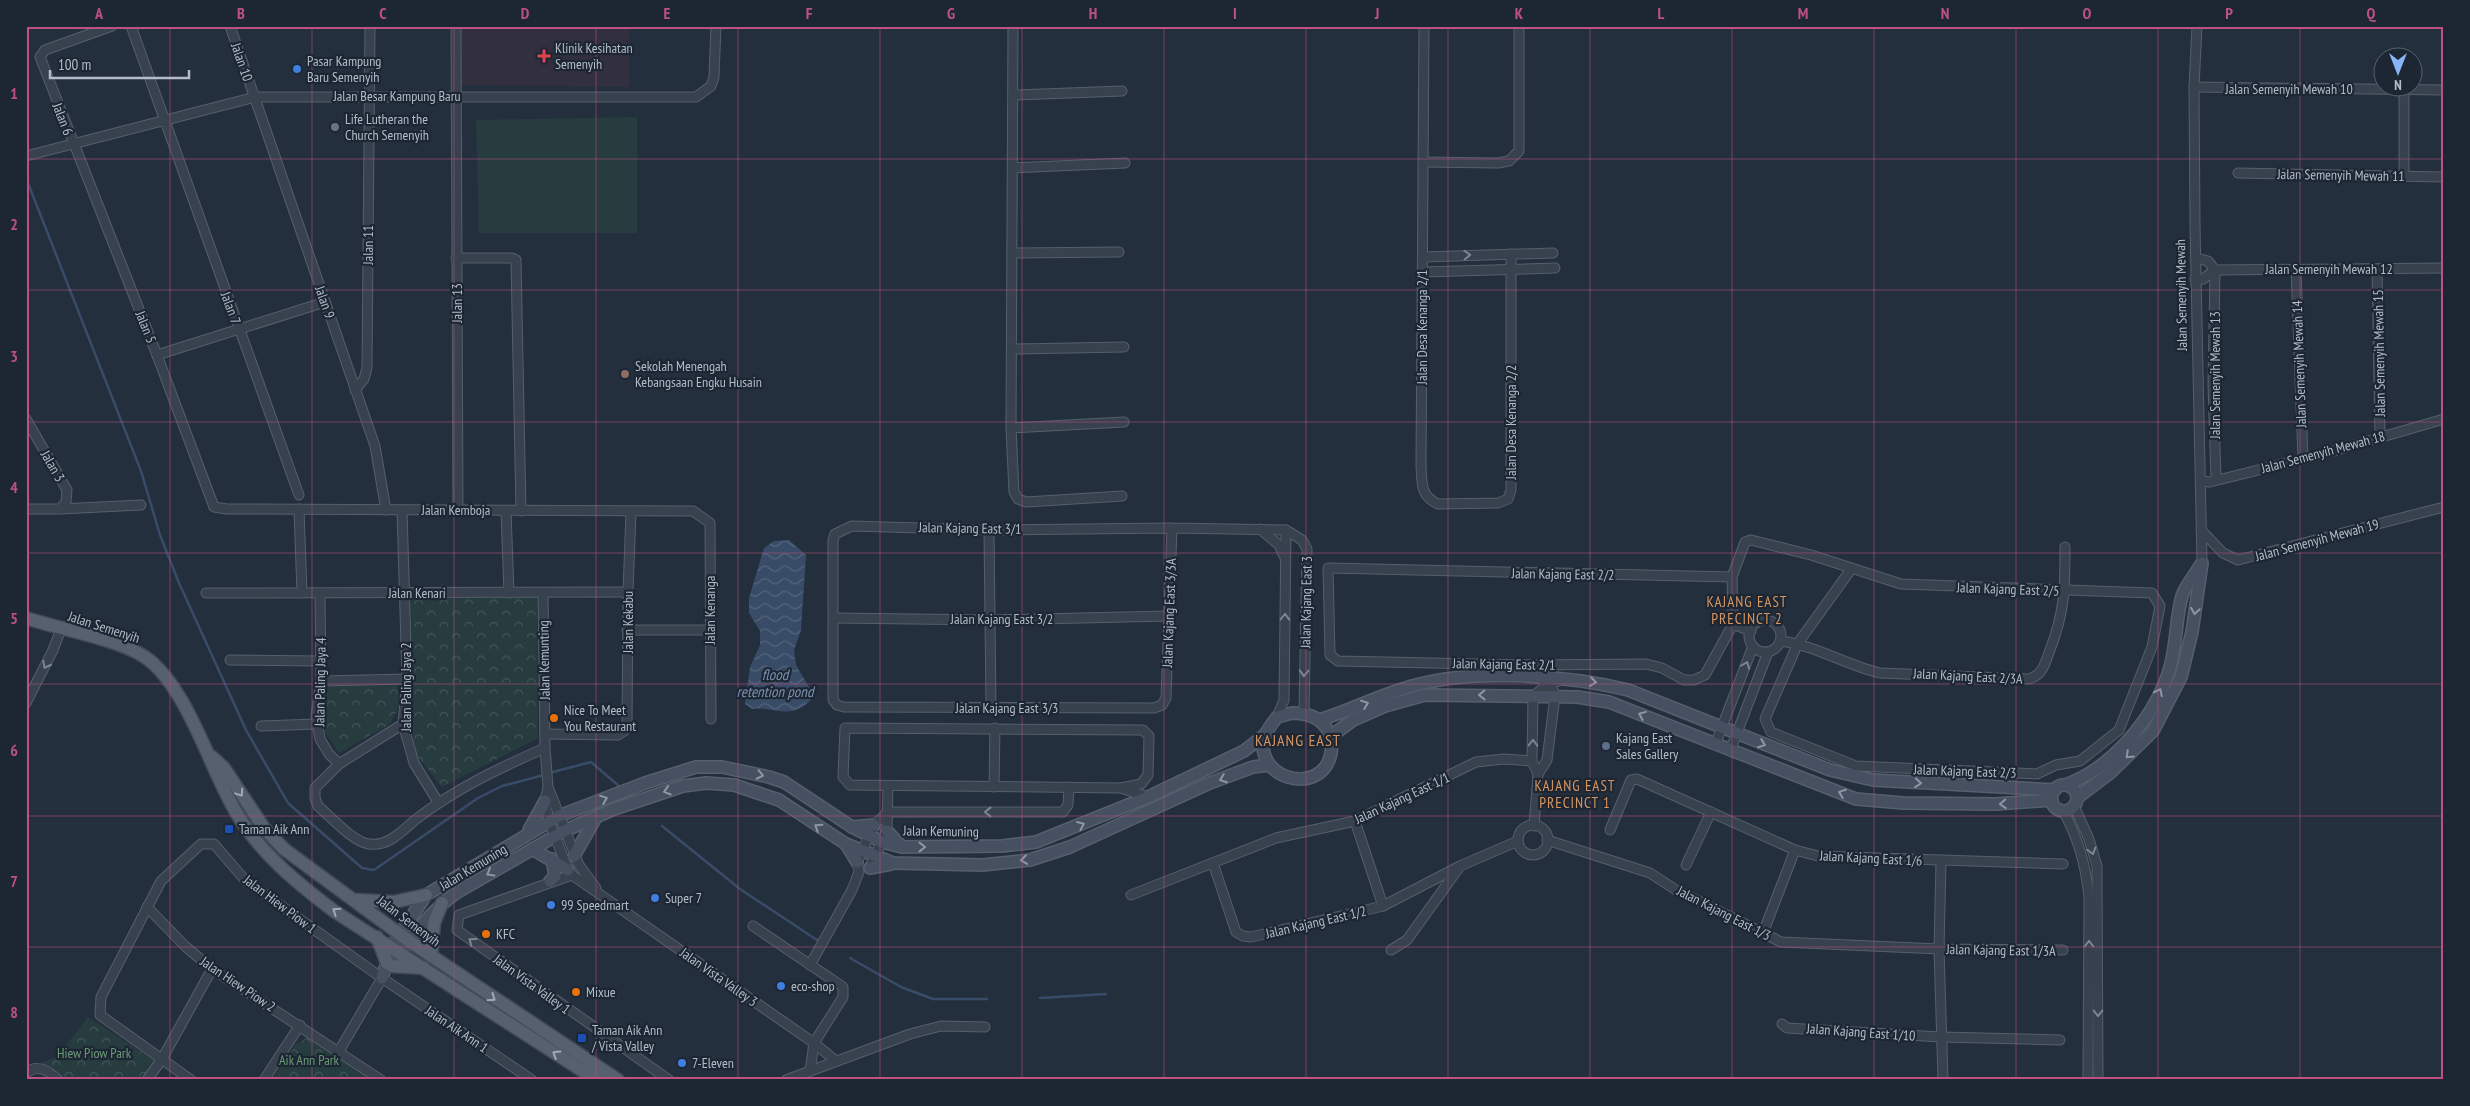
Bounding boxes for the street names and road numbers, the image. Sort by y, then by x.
street label: Jalan 10 [227,39,257,84]
street label: Jalan Semenyih Mewah 10 [2224,80,2353,98]
street label: Jalan Besar Kampung Baru [332,87,461,105]
street label: Jalan 6 [48,99,77,138]
street label: Jalan Semenyih Mewah 11 [2276,165,2405,185]
street label: Jalan 11 [359,225,377,266]
street label: Jalan Semenyih Mewah [2171,239,2191,352]
street label: Jalan Semenyih Mewah 12 [2264,260,2393,278]
street label: Jalan Desa Kenanga 2/1 [1413,270,1431,385]
street label: Jalan 9 [311,282,339,321]
street label: Jalan 13 [448,283,466,324]
street label: Jalan 7 [217,288,245,327]
street label: Jalan Semenyih Mewah 15 [2369,289,2389,418]
street label: Jalan Semenyih Mewah 14 [2288,299,2310,429]
street label: Jalan 5 [131,307,161,346]
street label: Jalan Semenyih Mewah 13 [2206,311,2224,440]
street label: Jalan Desa Kenanga 2/2 [1502,365,1520,480]
street label: Jalan Semenyih Mewah 18 [2258,427,2387,477]
street label: Jalan 3 [36,446,69,485]
street label: Jalan Kemboja [421,501,490,519]
street label: Jalan Semenyih Mewah 19 [2252,515,2381,565]
street label: Jalan Kajang East 3/1 [917,518,1022,538]
street label: Jalan Kajang East 3 [1296,556,1316,649]
street label: Jalan Kajang East 3/3A [1158,558,1180,669]
street label: Jalan Kajang East 2/2 [1510,564,1615,584]
street label: Jalan Kenanga [701,576,719,645]
street label: Jalan Kajang East 2/5 [1955,578,2060,600]
street label: Jalan Kenari [387,584,446,602]
street label: Jalan Kekabu [619,591,637,654]
street label: Jalan Semenyih [65,607,142,647]
street label: Jalan Kajang East 3/2 [950,610,1053,628]
street label: Jalan Kemunting [534,620,554,701]
street label: Jalan Paling Jaya 4 [310,637,330,728]
street label: Jalan Paling Jaya 2 [397,642,415,733]
street label: Jalan Kajang East 2/1 [1451,654,1556,674]
street label: Jalan Kajang East 2/3A [1912,664,2023,688]
street label: Jalan Kajang East 3/3 [955,699,1058,717]
street label: Jalan Kajang East 2/3 [1912,760,2017,782]
street label: Jalan Kajang East 1/1 [1351,768,1452,828]
street label: Jalan Kemuning [902,821,979,841]
street label: Jalan Kemuning [435,840,510,895]
street label: Jalan Kajang East 1/6 [1818,846,1923,870]
street label: Jalan Hiew Piow 1 [239,870,320,937]
street label: Jalan Kajang East 1/3 [1673,881,1774,944]
street label: Jalan Semenyih [373,891,444,951]
street label: Jalan Kajang East 1/2 [1263,902,1368,943]
street label: Jalan Kajang East 1/3A [1945,940,2056,960]
street label: Jalan Vista Valley 3 [676,943,761,1010]
street label: Jalan Vista Valley 1 [489,949,574,1018]
street label: Jalan Hiew Piow 2 [196,952,279,1016]
street label: Jalan Aik Ann 1 [421,1001,492,1057]
street label: Jalan Kajang East 1/10 [1805,1019,1916,1045]

